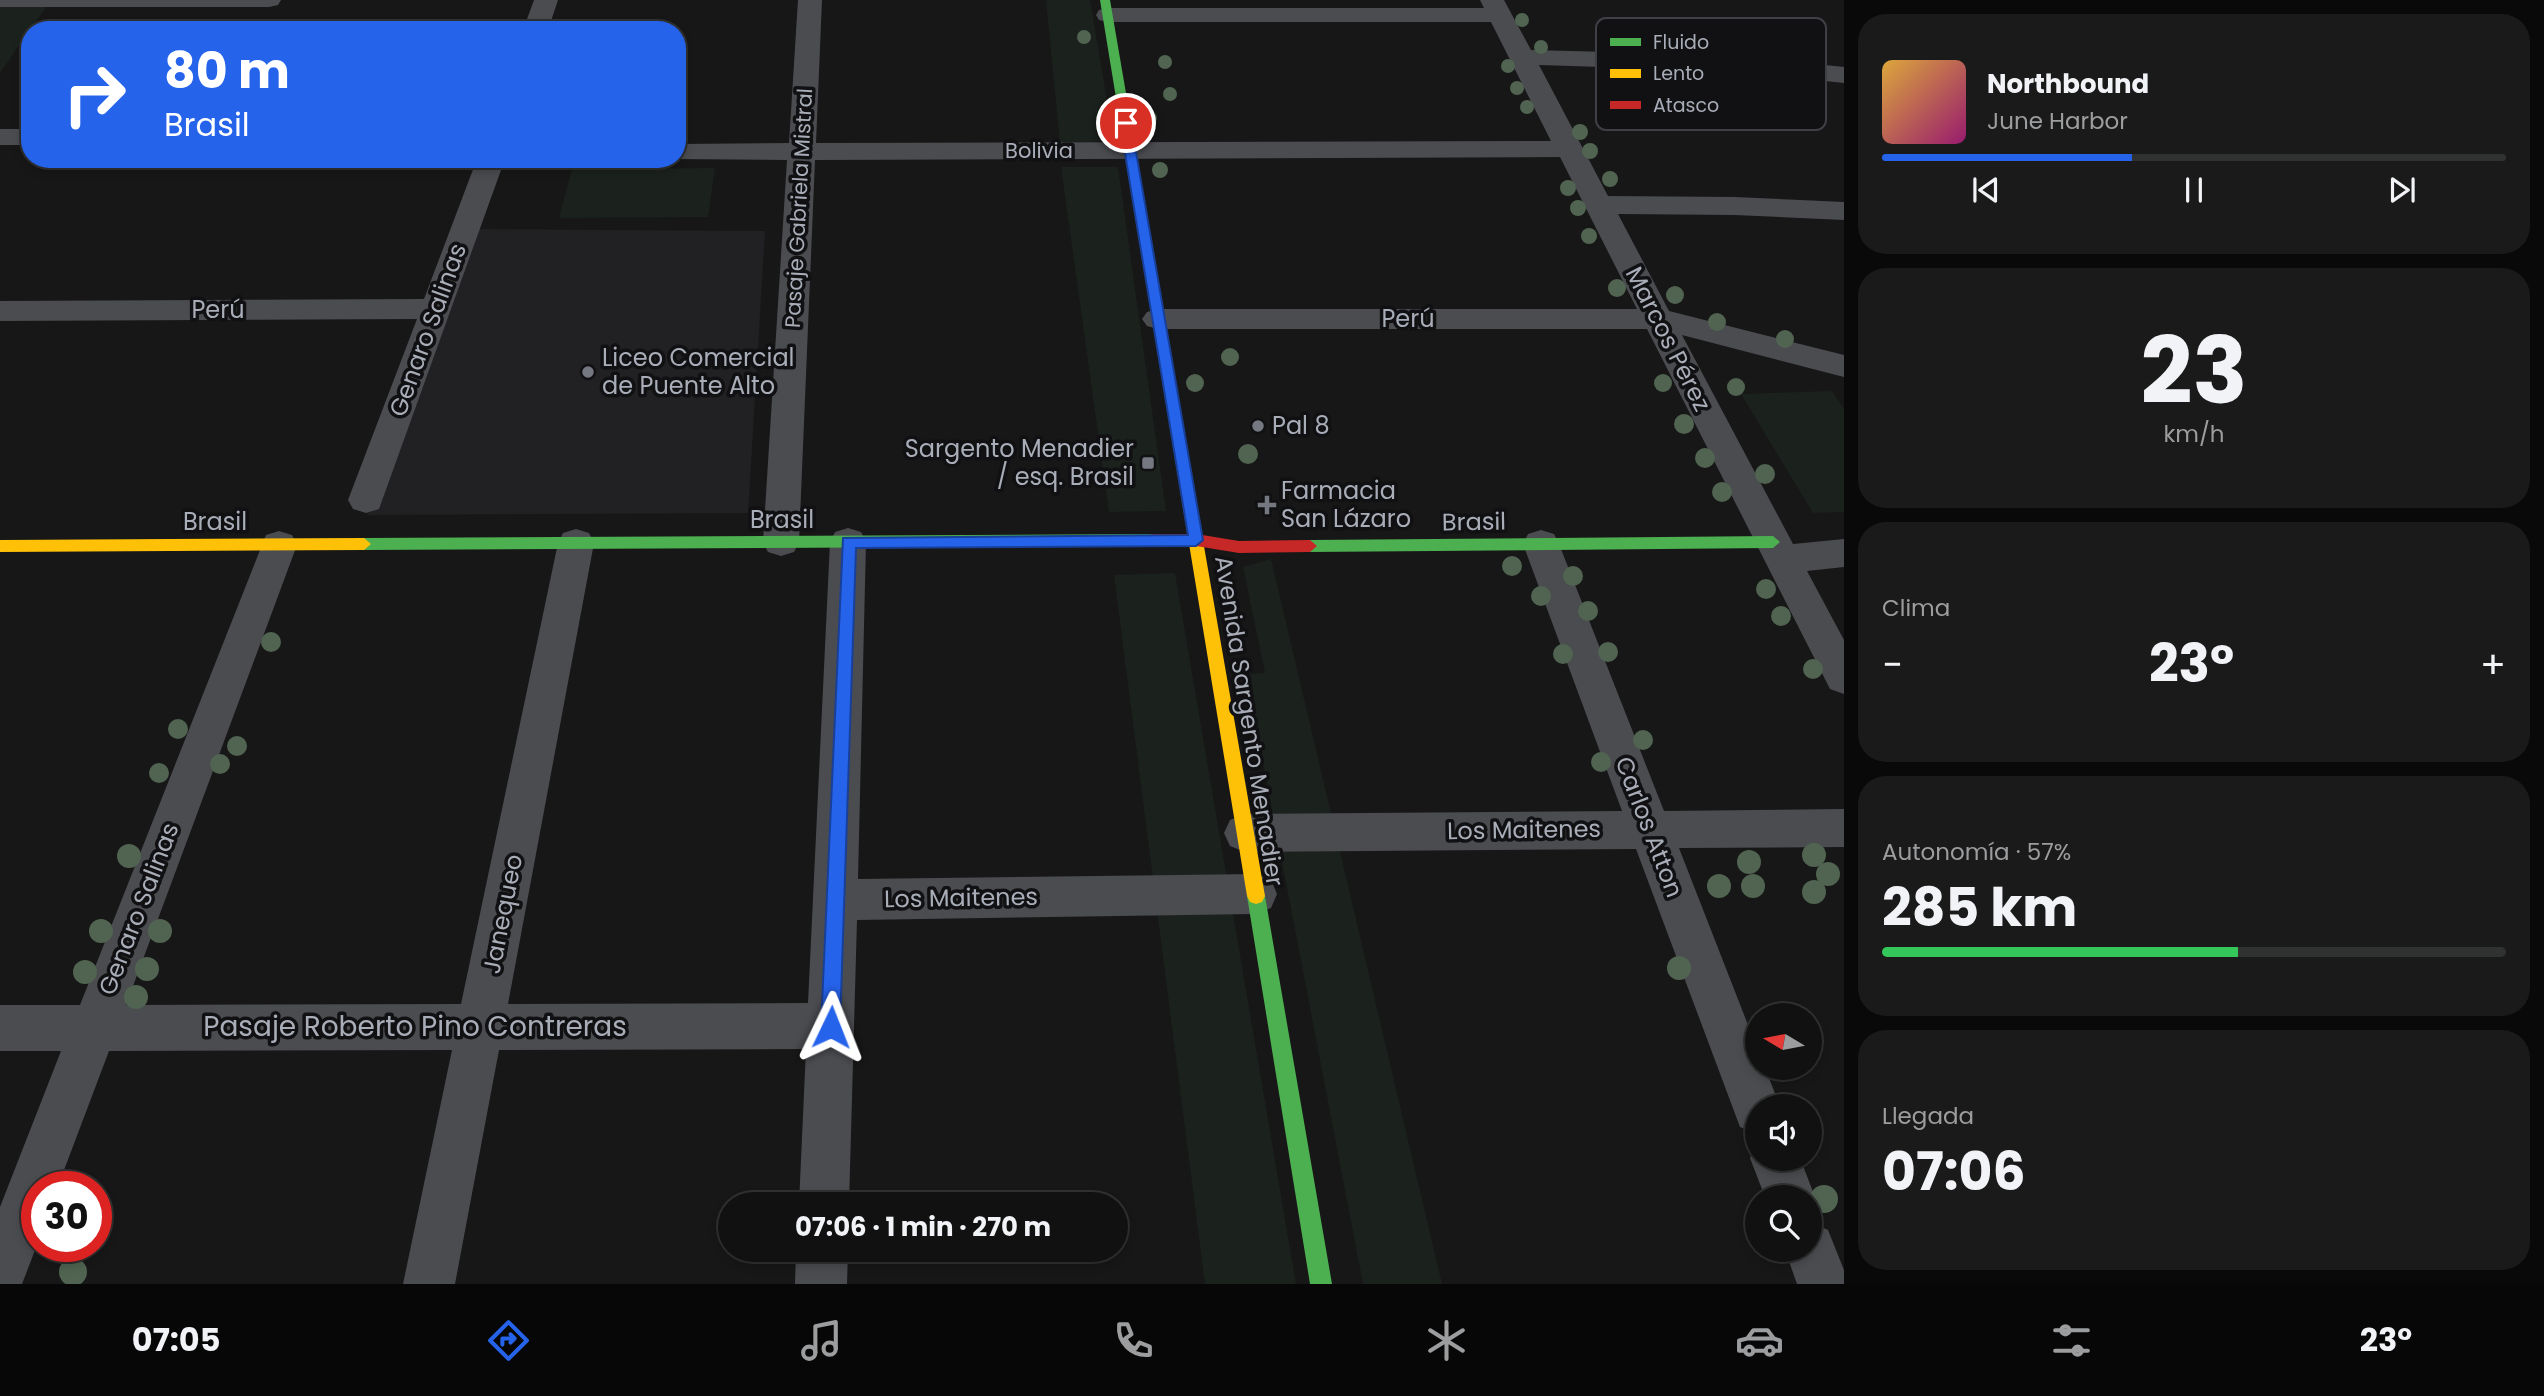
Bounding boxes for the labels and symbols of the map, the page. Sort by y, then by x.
legend [1596,18,1826,130]
text: Fluido [1653,29,1709,56]
text: Lento [1653,60,1704,87]
street label: Pasaje Gabriela Mistral [778,87,819,329]
text: Atasco [1653,92,1719,119]
pin [1096,93,1156,153]
street label: Bolivia [1005,136,1073,165]
street label: Genaro Salinas [381,239,474,421]
street label: Marcos Pérez [1618,261,1719,417]
street label: Perú [191,293,245,326]
street label: Perú [1381,302,1435,335]
place label: Liceo Comercial de Puente Alto [602,341,795,402]
marker: Liceo Comercial de Puente Alto [580,364,596,380]
place label: Pal 8 [1272,409,1330,442]
marker: Pal 8 [1250,418,1266,434]
place label: Sargento Menadier / esq. Brasil [905,432,1134,493]
marker: Sargento Menadier / esq. Brasil [1140,455,1156,471]
place label: Farmacia San Lázaro [1281,474,1411,535]
marker: Farmacia San Lázaro [1259,497,1275,513]
street label: Brasil [750,503,814,536]
street label: Brasil [1442,504,1506,539]
street label: Brasil [183,505,247,538]
street label: Avenida Sargento Menadier [1207,553,1292,888]
street label: Carlos Atton [1607,752,1691,902]
street label: Los Maitenes [1447,812,1601,847]
street label: Genaro Salinas [91,818,187,1000]
street label: Janequeo [475,851,530,976]
street label: Los Maitenes [884,880,1038,915]
position arrow [794,990,868,1064]
north arrow [1745,1003,1822,1080]
street label: Pasaje Roberto Pino Contreras [203,1007,627,1046]
speed limit sign: 30 [21,1171,112,1262]

